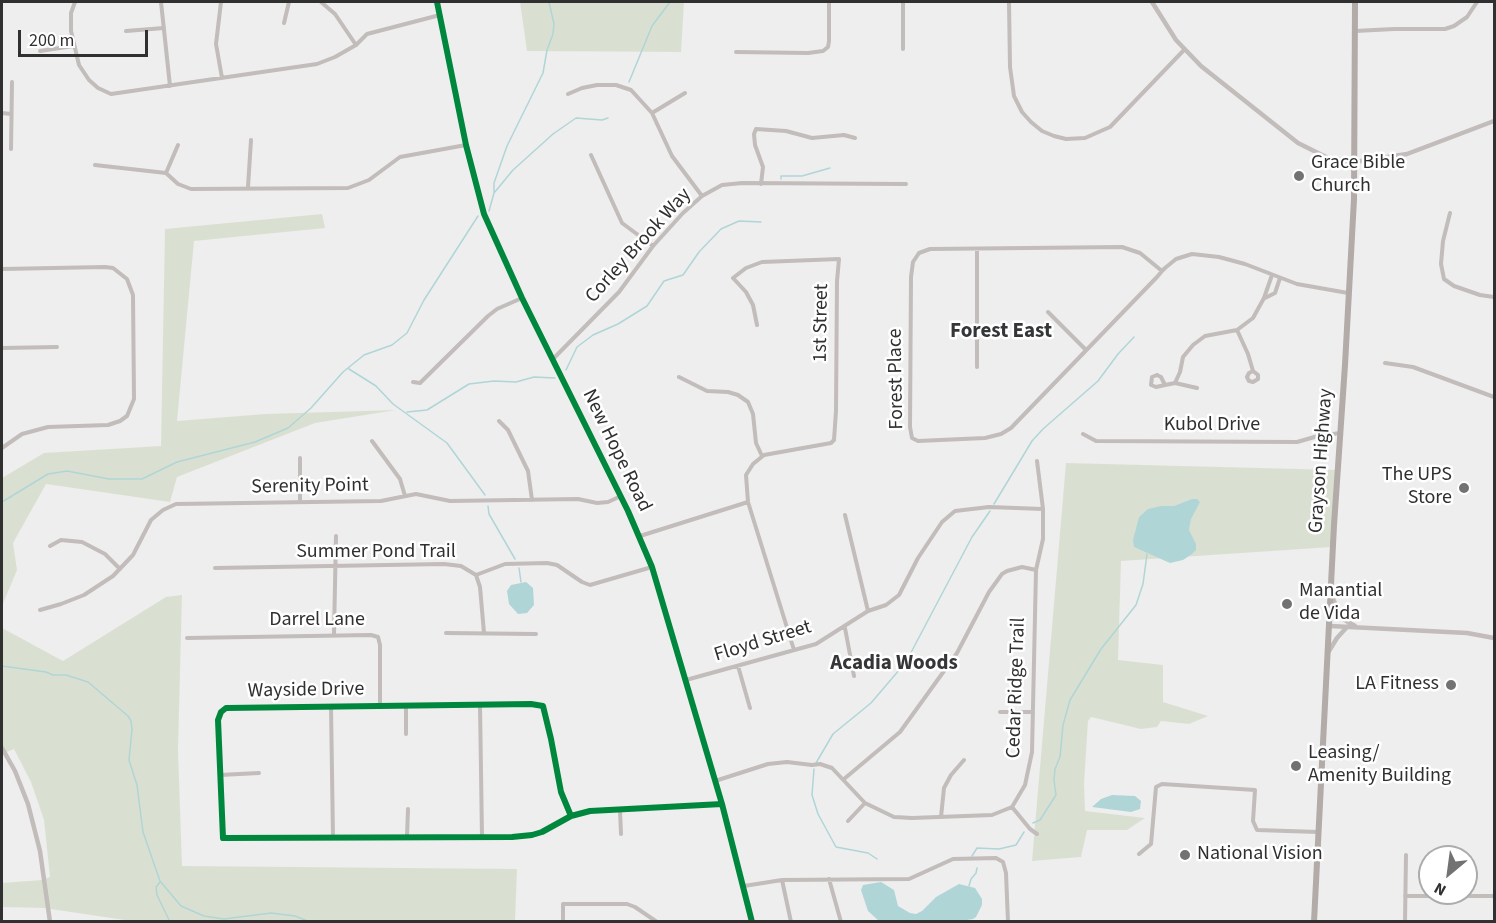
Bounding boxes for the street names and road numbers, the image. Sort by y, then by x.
street label: Corley Brook Way [581,184,697,308]
street label: 1st Street [809,283,835,363]
street label: Forest Place [884,328,910,430]
street label: New Hope Road [576,386,656,516]
street label: Grayson Highway [1305,388,1339,534]
street label: Kubol Drive [1164,414,1260,438]
street label: Serenity Point [251,474,369,500]
street label: Summer Pond Trail [296,541,456,565]
street label: Darrel Lane [269,609,365,633]
street label: Floyd Street [712,616,814,668]
street label: Cedar Ridge Trail [1003,617,1031,759]
street label: Wayside Drive [248,678,364,704]

